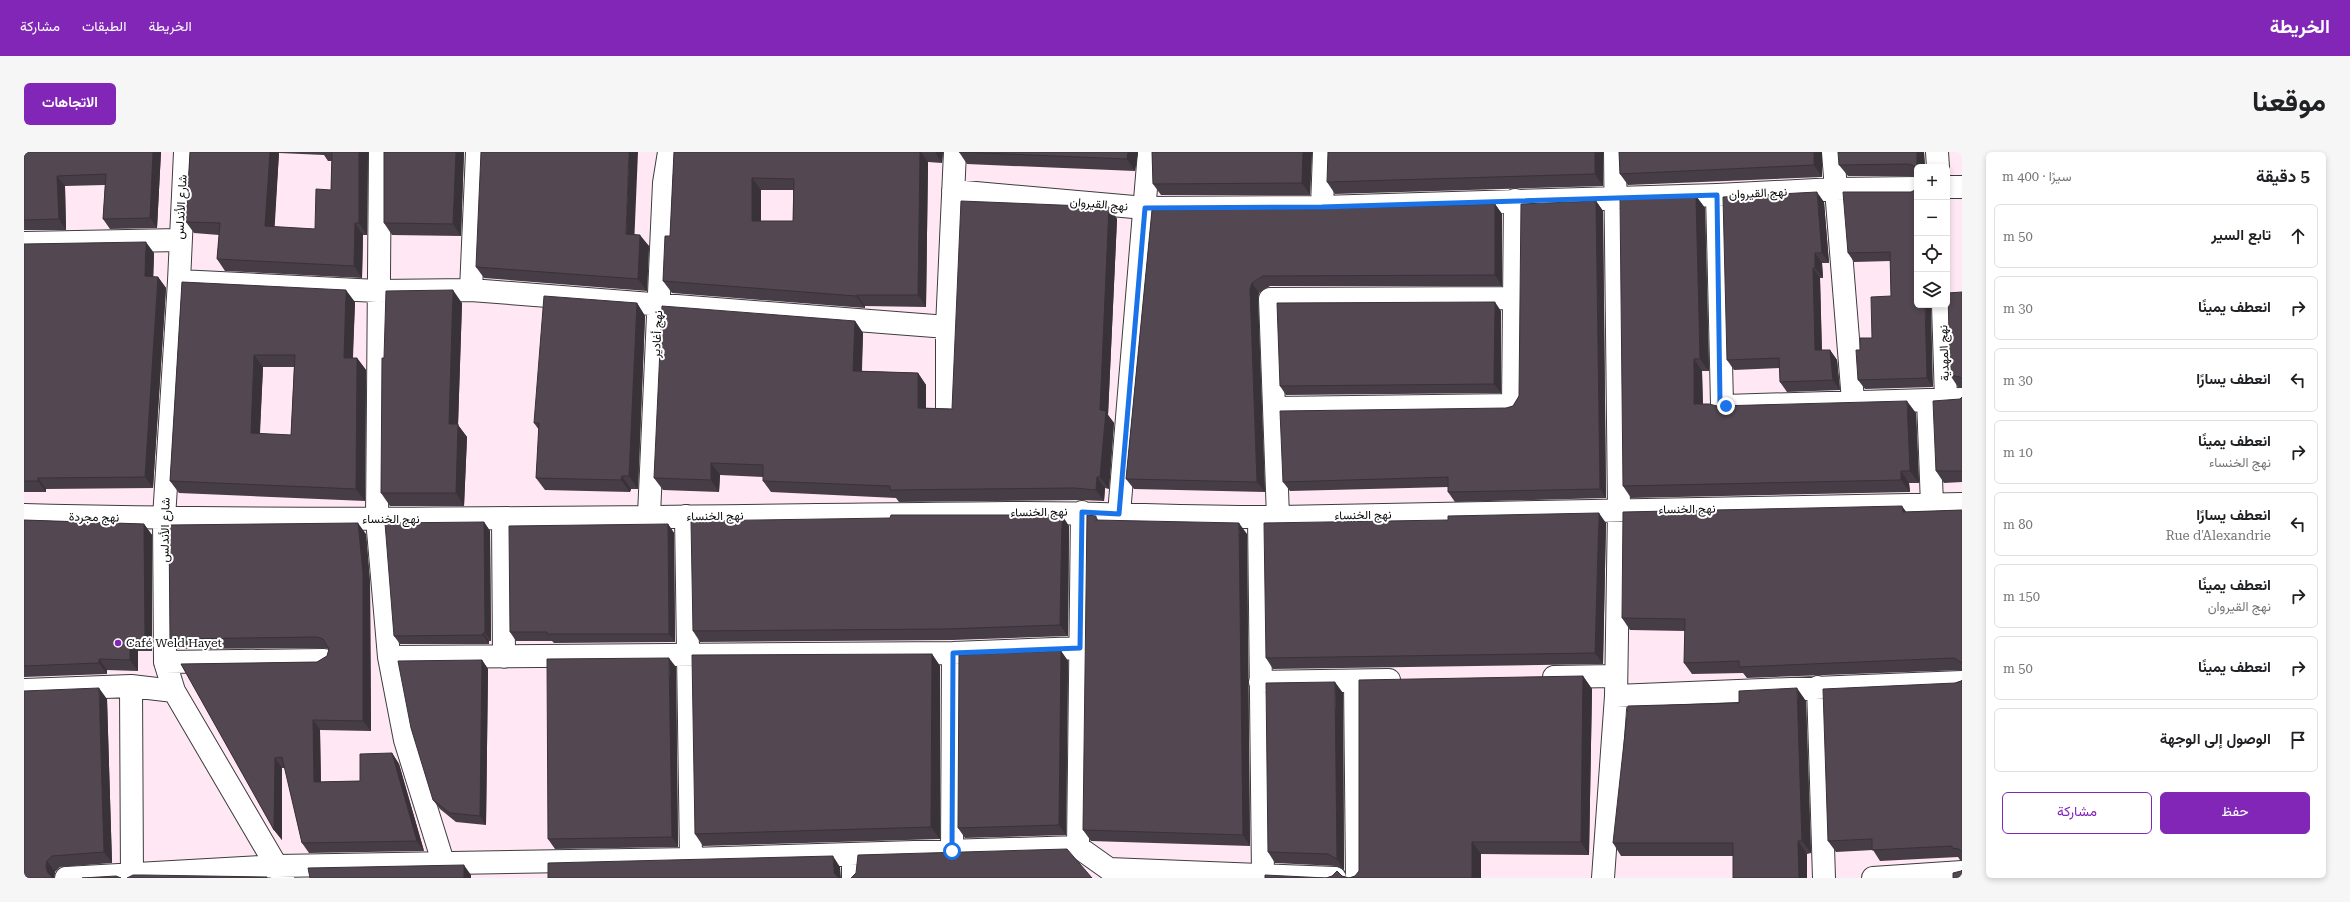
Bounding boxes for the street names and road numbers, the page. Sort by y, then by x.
street label: شارع الأندلس [172,174,192,240]
street label: نهج القيروان [1728,184,1788,204]
street label: نهج القيروان [1069,194,1129,216]
street label: نهج أغادير [649,310,667,359]
street label: نهج المهدية [1936,325,1954,381]
street label: شارع الأندلس [157,497,175,563]
street label: نهج الخنساء [1658,502,1716,518]
street label: نهج الخنساء [1010,505,1068,521]
street label: نهج الخنساء [1334,508,1392,524]
street label: نهج الخنساء [686,509,744,525]
street label: نهج مجردة [69,510,119,526]
street label: نهج الخنساء [362,512,420,528]

